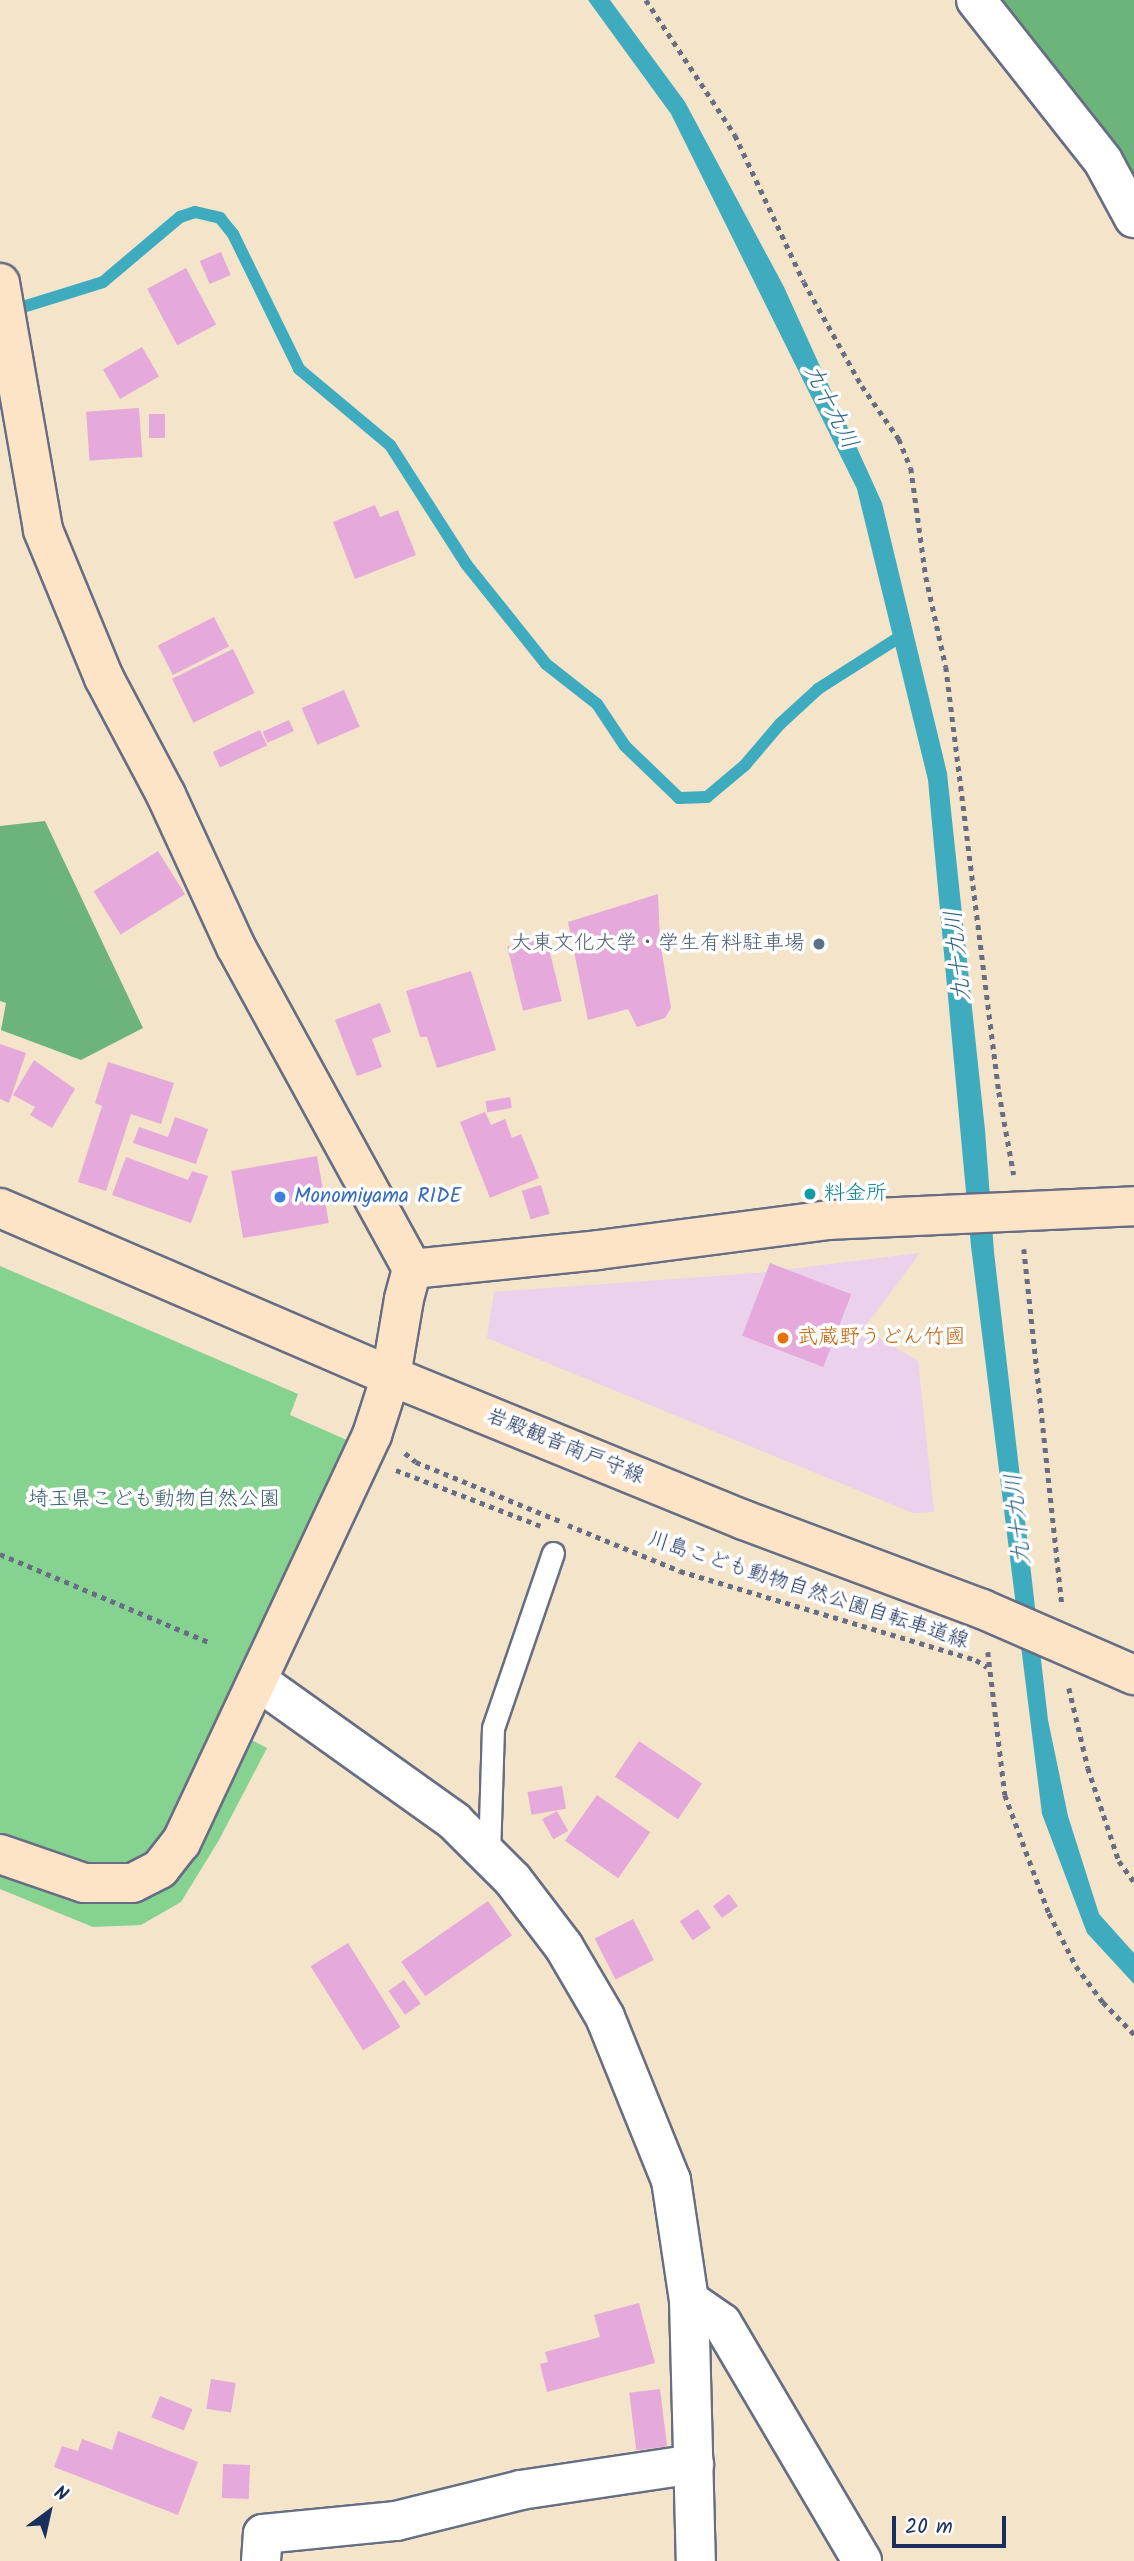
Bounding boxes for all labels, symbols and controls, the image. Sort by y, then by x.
water label: 九十九川 [797,360,863,454]
water label: 九十九川 [940,909,978,1003]
place label: 大東文化大学・学生有料駐車場 [511,931,805,957]
marker: 大東文化大学・学生有料駐車場 [811,936,827,952]
place label: 料金所 [824,1181,887,1207]
place label: Monomiyama RIDE [294,1184,462,1210]
marker: 料金所 [802,1186,818,1202]
marker: Monomiyama RIDE [272,1189,288,1205]
place label: 武蔵野うどん竹國 [797,1325,965,1351]
marker: 武蔵野うどん竹國 [775,1330,791,1346]
street label: 岩殿観音南戸守線 [482,1404,648,1490]
water label: 九十九川 [1000,1472,1038,1566]
park label: 埼玉県こども動物自然公園 [28,1487,280,1513]
street label: 川島こども動物自然公園自転車道線 [644,1527,972,1655]
north arrow [14,2477,84,2547]
text: N [47,2479,74,2510]
scale bar [896,2502,1010,2546]
text: 20 m [905,2511,953,2544]

